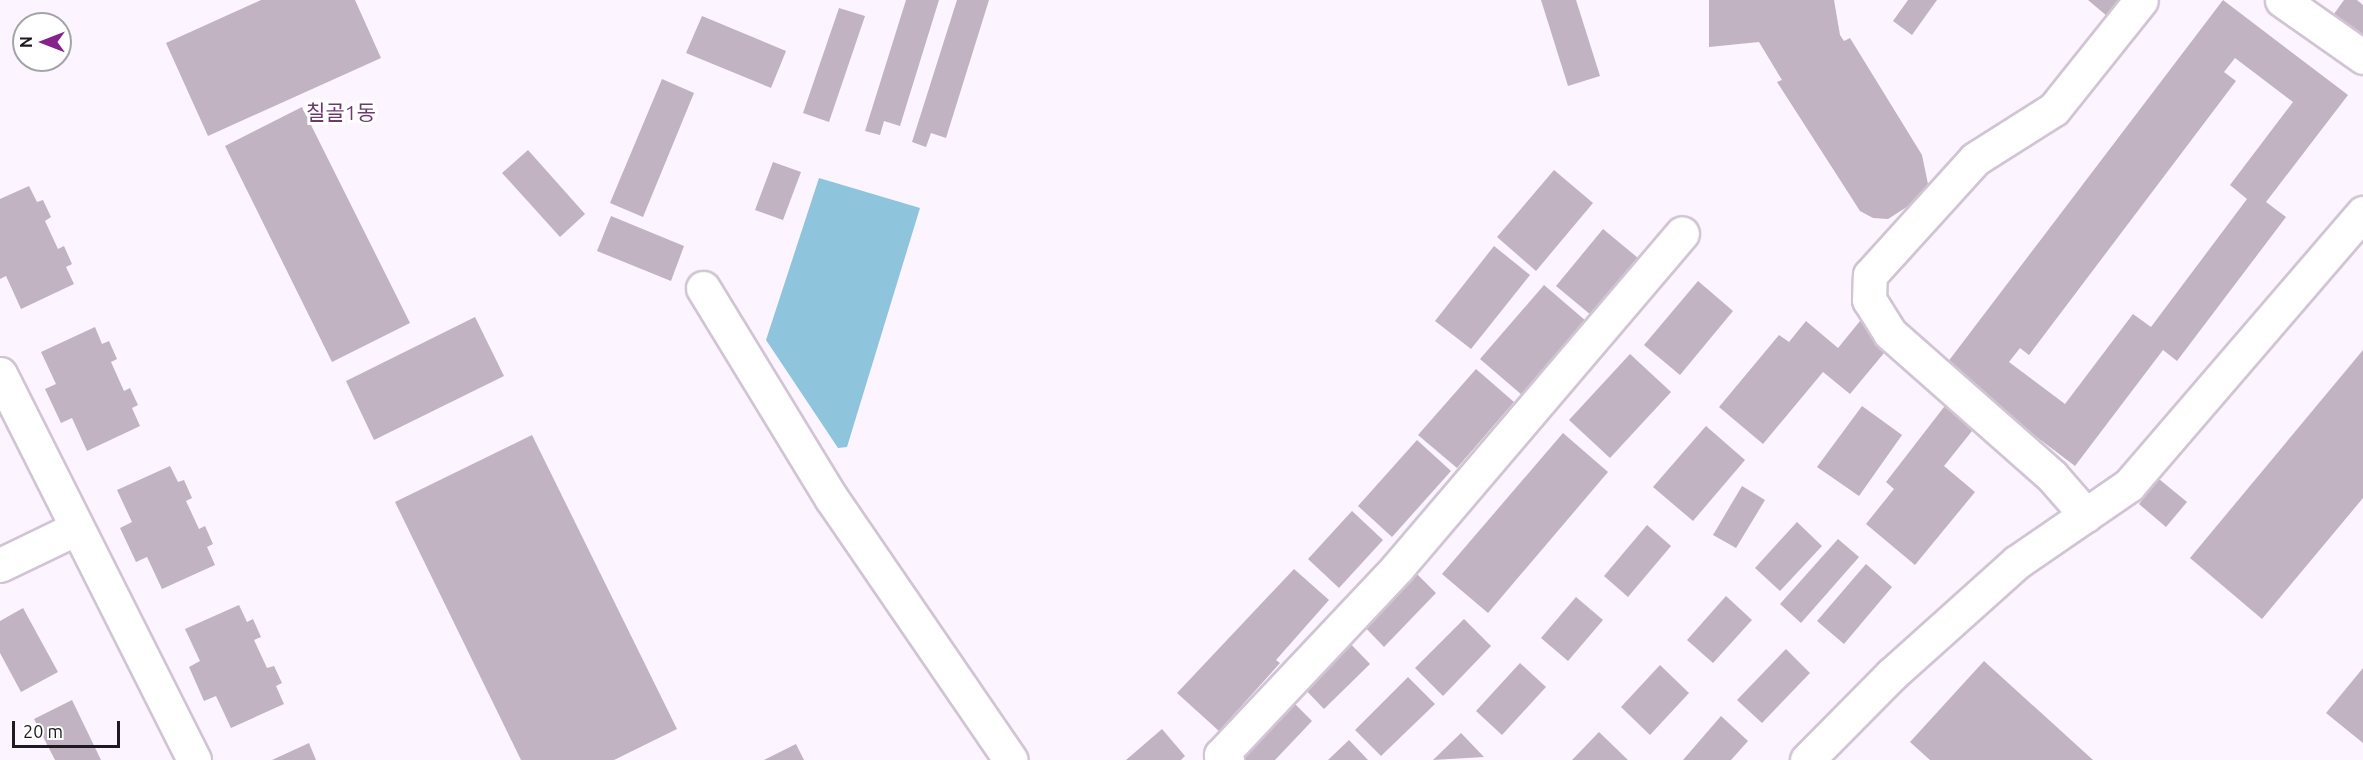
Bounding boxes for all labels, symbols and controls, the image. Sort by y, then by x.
north arrow [12,12,72,72]
text: N [17,36,35,48]
district label: 칠골1동 [306,99,376,125]
scale bar [15,709,123,747]
text: 20 m [23,721,63,741]

